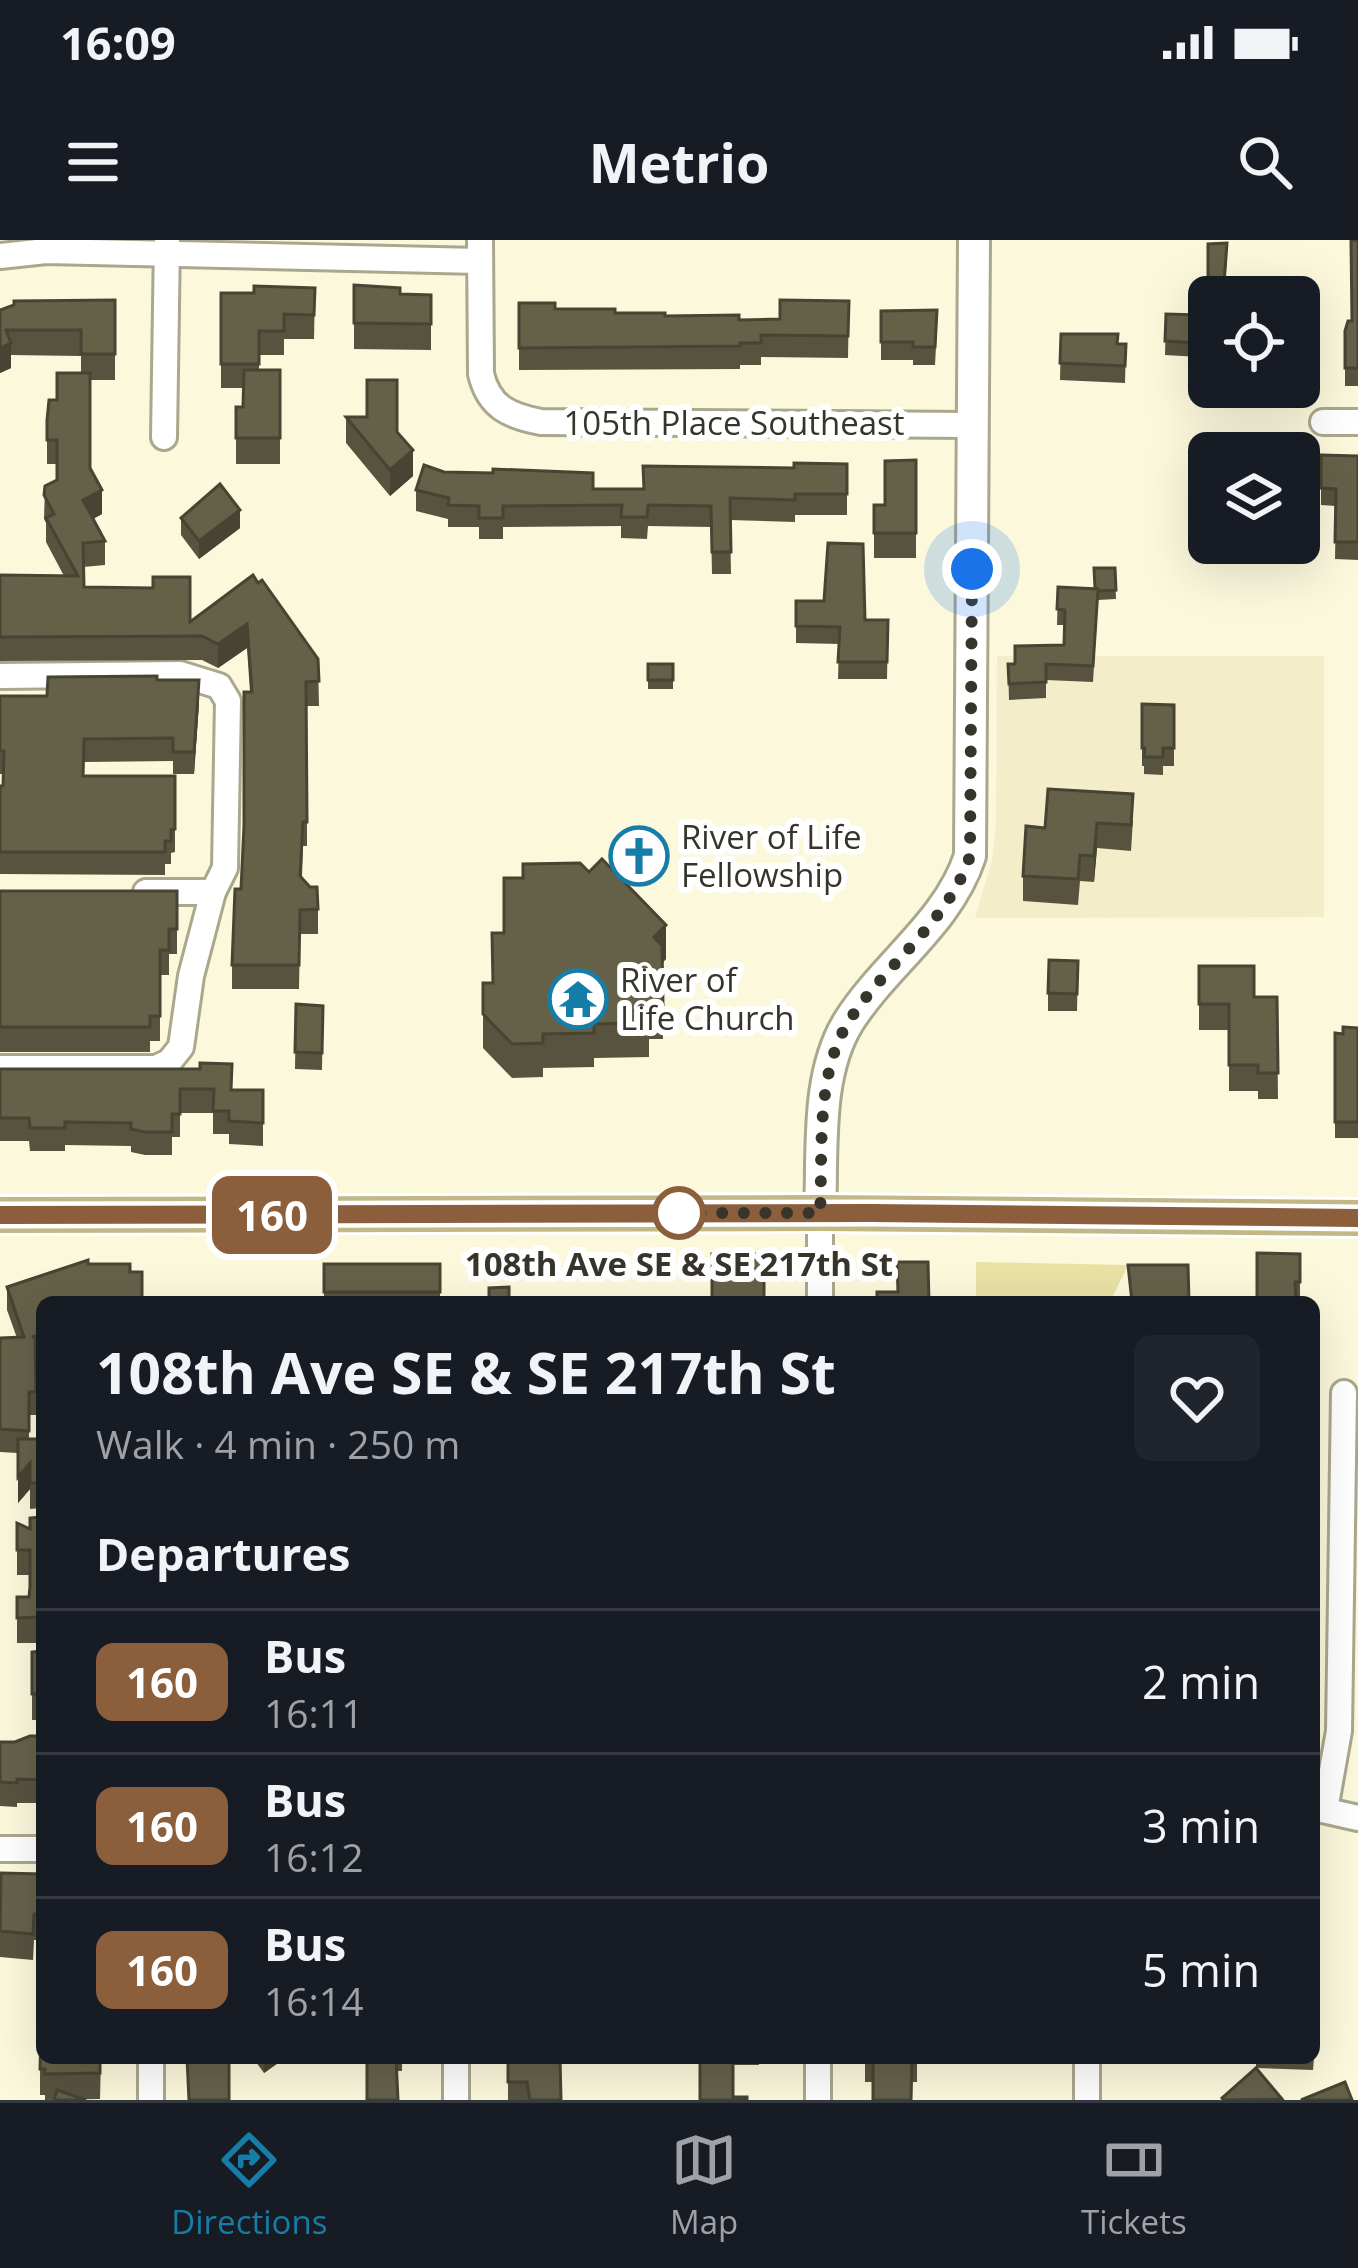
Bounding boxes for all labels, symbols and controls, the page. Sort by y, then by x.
text: 16:09 [60,12,176,73]
text: Metrio [589,125,769,199]
icon: menu [60,129,126,195]
icon: search [1232,129,1298,195]
map controls [1188,276,1320,564]
button: locate [1188,276,1320,408]
street label: 105th Place Southeast [563,400,905,445]
button: layers [1188,432,1320,564]
your location [942,539,1002,599]
place label: River of Life Fellowship [681,814,862,897]
church icon: River of Life Fellowship [608,825,670,887]
place label: River of Life Church [620,957,795,1040]
temple icon: River of Life Church [547,968,609,1030]
line badge: 160 [203,1176,341,1254]
text: 160 [236,1186,308,1243]
marker: 108th Ave SE & SE 217th St [654,1188,704,1238]
place label: 108th Ave SE & SE 217th St [465,1241,893,1286]
text: 108th Ave SE & SE 217th St [96,1333,836,1411]
button: heart [1134,1335,1260,1461]
text: Walk · 4 min · 250 m [96,1417,460,1470]
text: Departures [96,1523,351,1584]
text: Bus [264,1625,346,1686]
text: 2 min [1142,1651,1260,1712]
text: 160 [126,1653,198,1710]
text: 16:11 [264,1686,363,1739]
text: Bus [264,1769,346,1830]
text: 3 min [1142,1795,1260,1856]
text: 160 [126,1797,198,1854]
text: 16:12 [264,1830,363,1883]
text: Bus [264,1913,346,1974]
text: 5 min [1142,1939,1260,2000]
text: 160 [126,1941,198,1998]
text: 16:14 [264,1974,363,2027]
tab: Directions [171,2127,327,2244]
tab: Map [670,2127,738,2244]
tab: Tickets [1081,2127,1187,2244]

